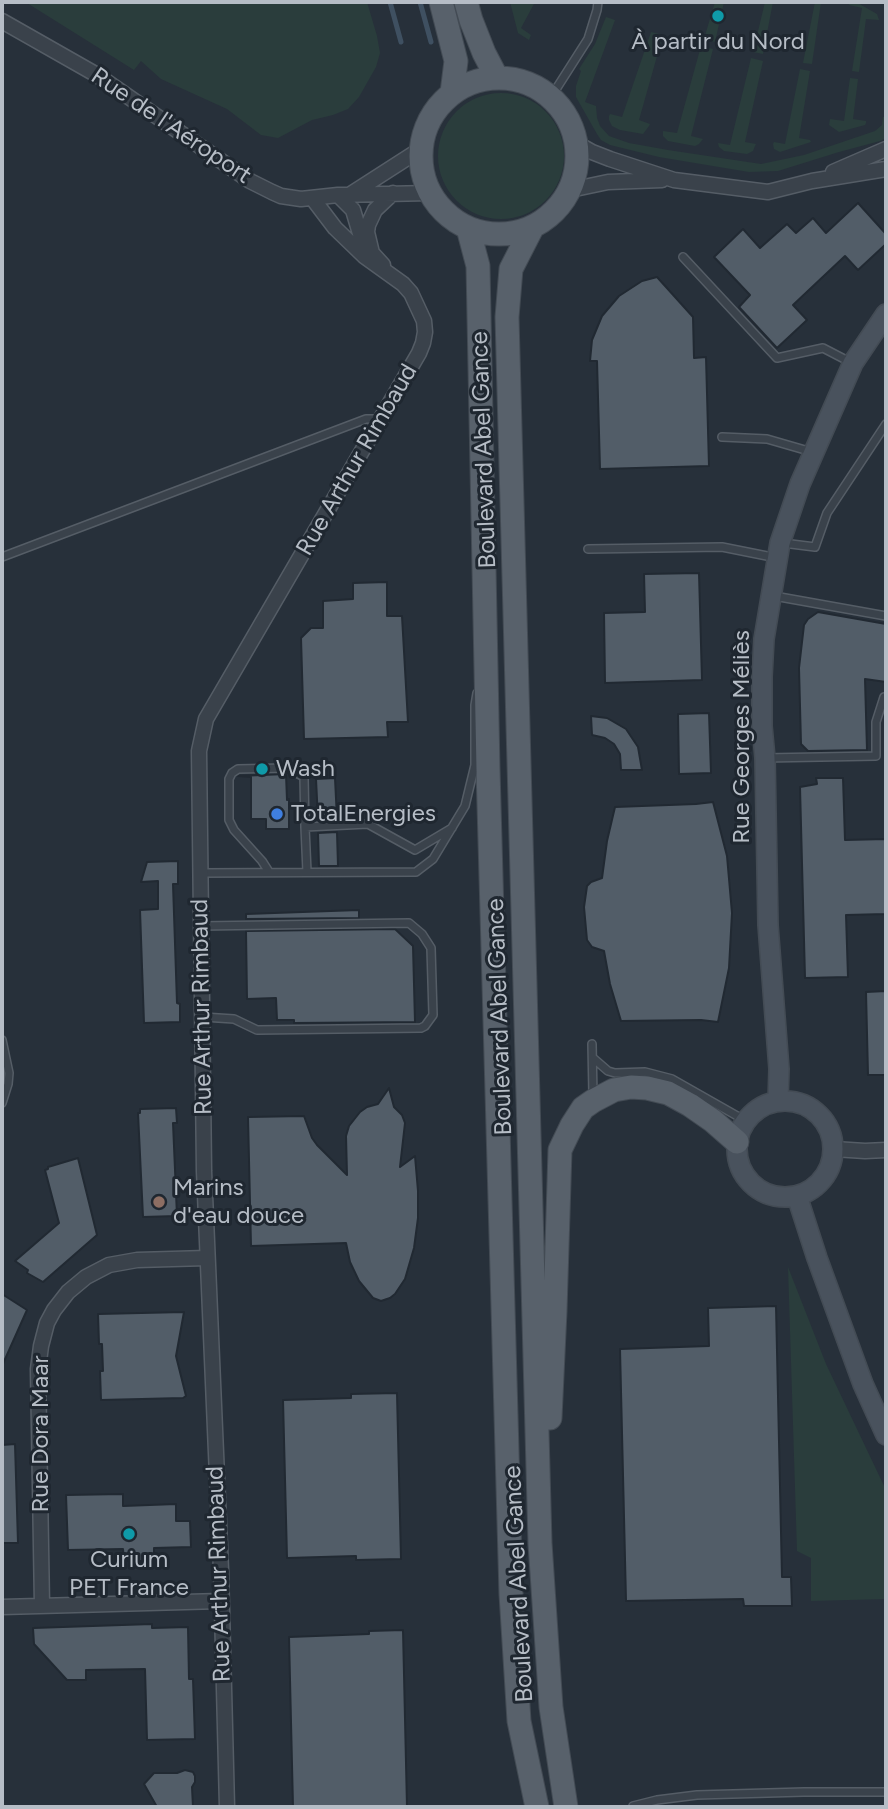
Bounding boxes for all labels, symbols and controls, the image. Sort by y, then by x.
marker: À partir du Nord [710,8,726,24]
place label: À partir du Nord [631,28,805,56]
street label: Rue de l'Aéroport [85,62,257,190]
street label: Boulevard Abel Gance [465,331,503,569]
street label: Rue Arthur Rimbaud [290,359,424,561]
street label: Rue Georges Méliès [728,630,756,844]
place label: Wash [276,755,335,783]
marker: Wash [254,761,270,777]
place label: TotalEnergies [291,800,436,828]
marker: TotalEnergies [269,806,285,822]
street label: Boulevard Abel Gance [481,898,519,1136]
street label: Rue Arthur Rimbaud [186,899,218,1115]
place label: Marins d'eau douce [173,1174,304,1230]
marker: Marins d'eau douce [151,1194,167,1210]
street label: Rue Dora Maar [27,1355,55,1513]
street label: Rue Arthur Rimbaud [201,1465,237,1683]
street label: Boulevard Abel Gance [498,1465,540,1703]
marker: Curium PET France [121,1526,137,1542]
place label: Curium PET France [69,1546,189,1602]

